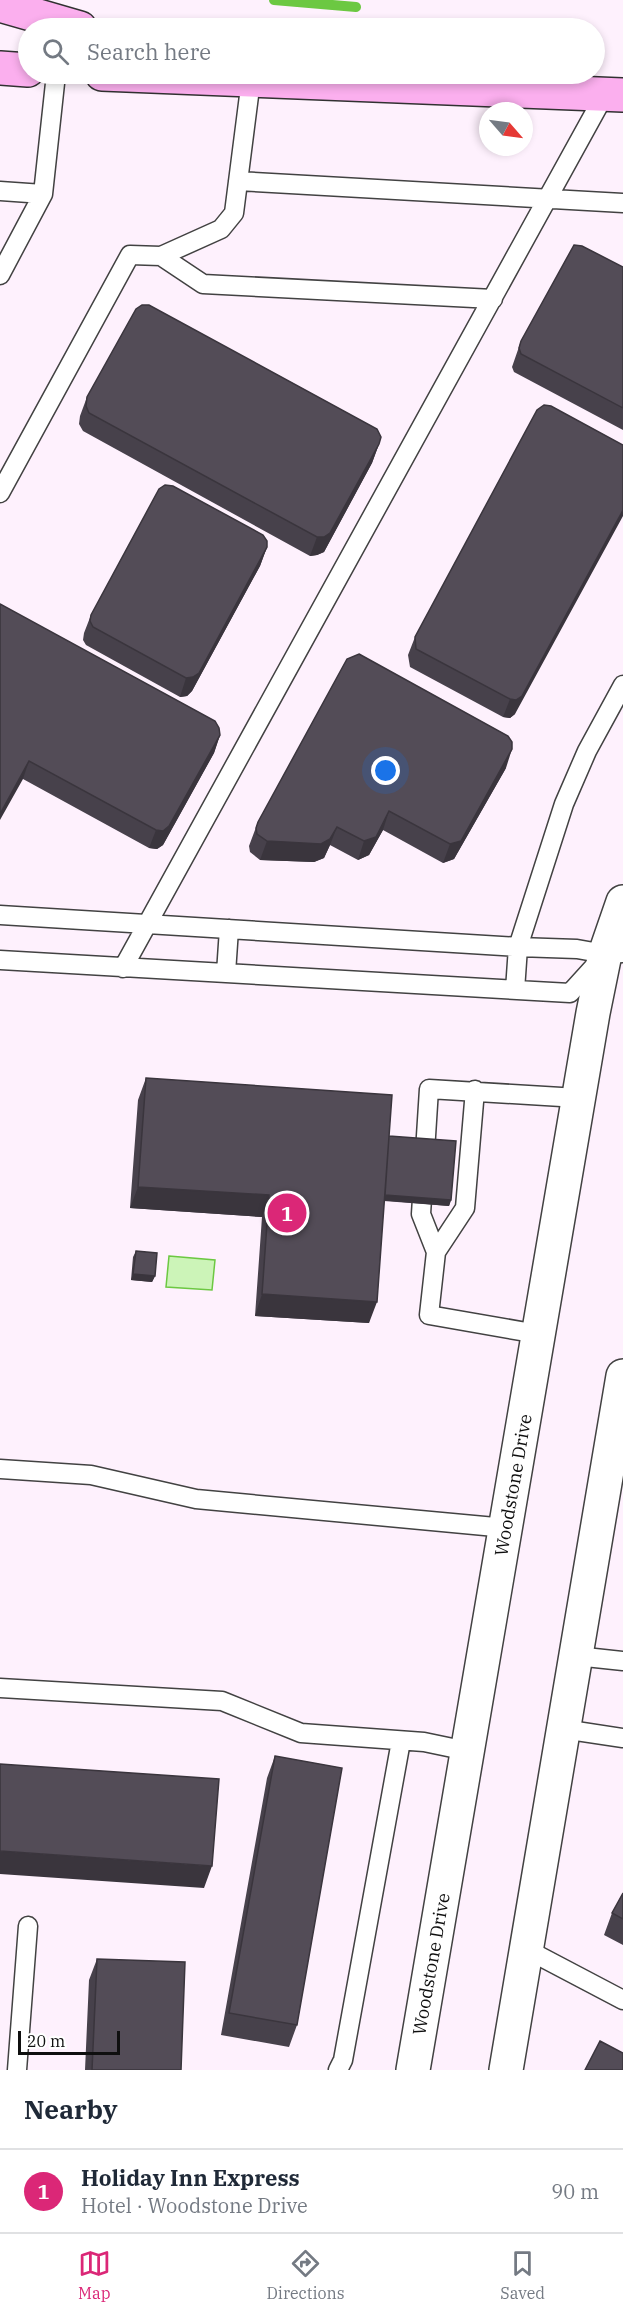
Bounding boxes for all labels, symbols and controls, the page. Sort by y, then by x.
search box [18,18,605,84]
icon: search [39,35,72,68]
text: Search here [87,37,211,66]
north arrow [479,102,533,156]
your location [371,756,400,785]
pin: 1 [268,1190,306,1236]
street label: Woodstone Drive [489,1412,537,1558]
street label: Woodstone Drive [407,1891,455,2037]
scale bar [18,2028,120,2056]
text: 20 m [27,2031,65,2051]
text: Nearby [24,2092,118,2126]
text: Holiday Inn Express [81,2163,300,2192]
text: 1 [38,2178,50,2205]
text: 90 m [551,2178,599,2205]
text: Hotel · Woodstone Drive [81,2192,308,2219]
tab: Map [78,2247,111,2303]
tab: Directions [267,2247,345,2303]
tab: Saved [500,2247,545,2303]

